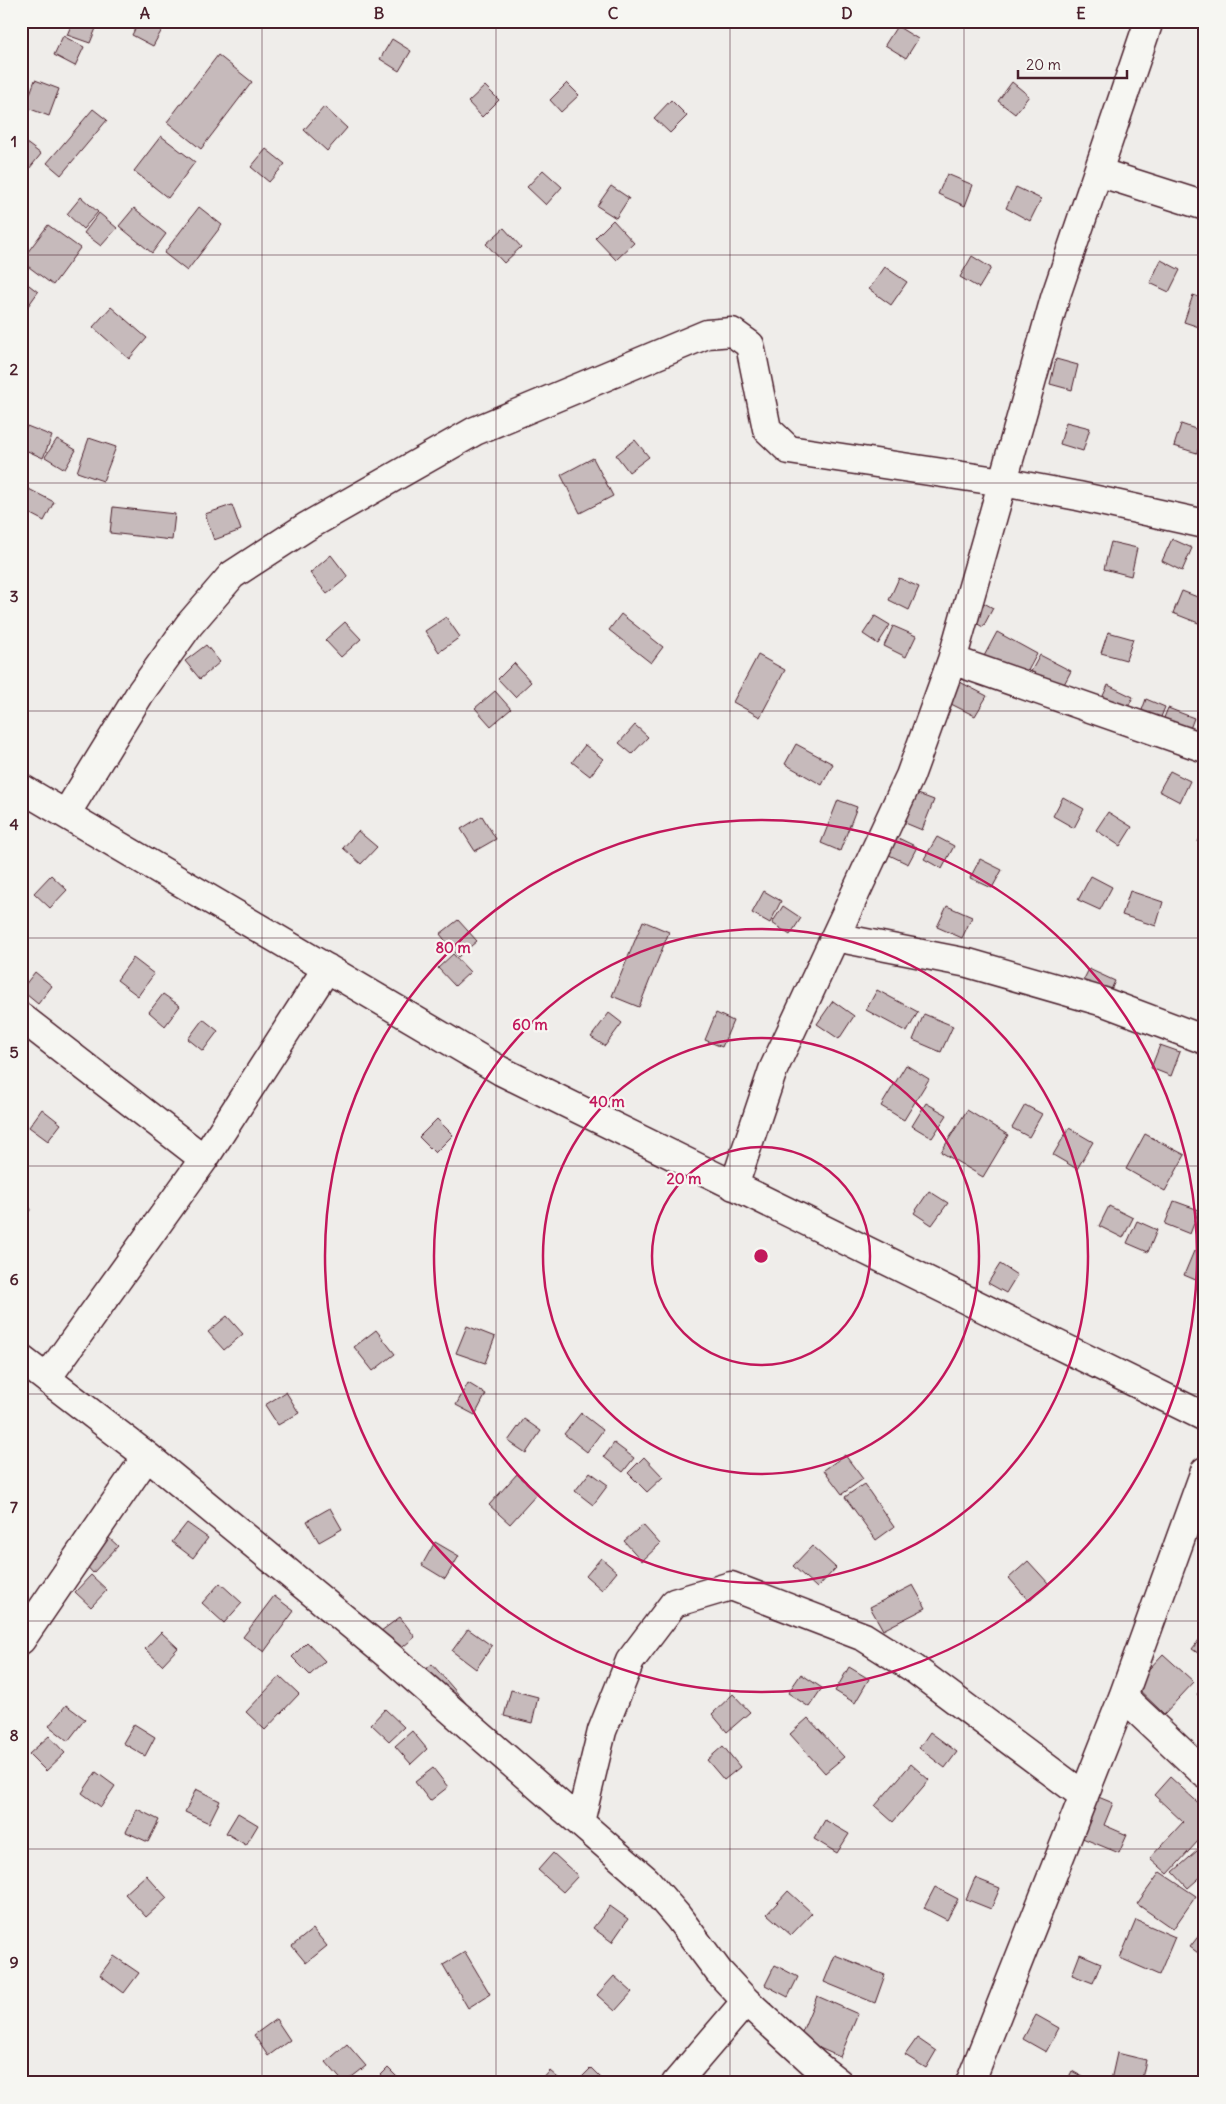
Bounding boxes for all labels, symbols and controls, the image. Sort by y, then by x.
text: A [140,3,150,23]
text: B [374,3,385,23]
text: C [608,3,619,23]
text: D [841,3,853,23]
text: E [1076,3,1086,23]
scale bar [1018,48,1127,80]
text: 20 m [1026,55,1061,74]
text: 1 [11,131,17,151]
text: 2 [10,359,19,379]
text: 3 [9,586,19,606]
text: 4 [9,814,19,834]
text: 80 m [435,938,471,957]
text: 60 m [512,1015,548,1034]
text: 5 [9,1042,19,1062]
text: 40 m [589,1092,625,1111]
text: 20 m [667,1169,701,1188]
centre of rings [752,1247,770,1265]
text: 6 [9,1269,19,1289]
text: 7 [10,1497,18,1517]
text: 8 [9,1725,19,1745]
text: 9 [9,1952,19,1972]

